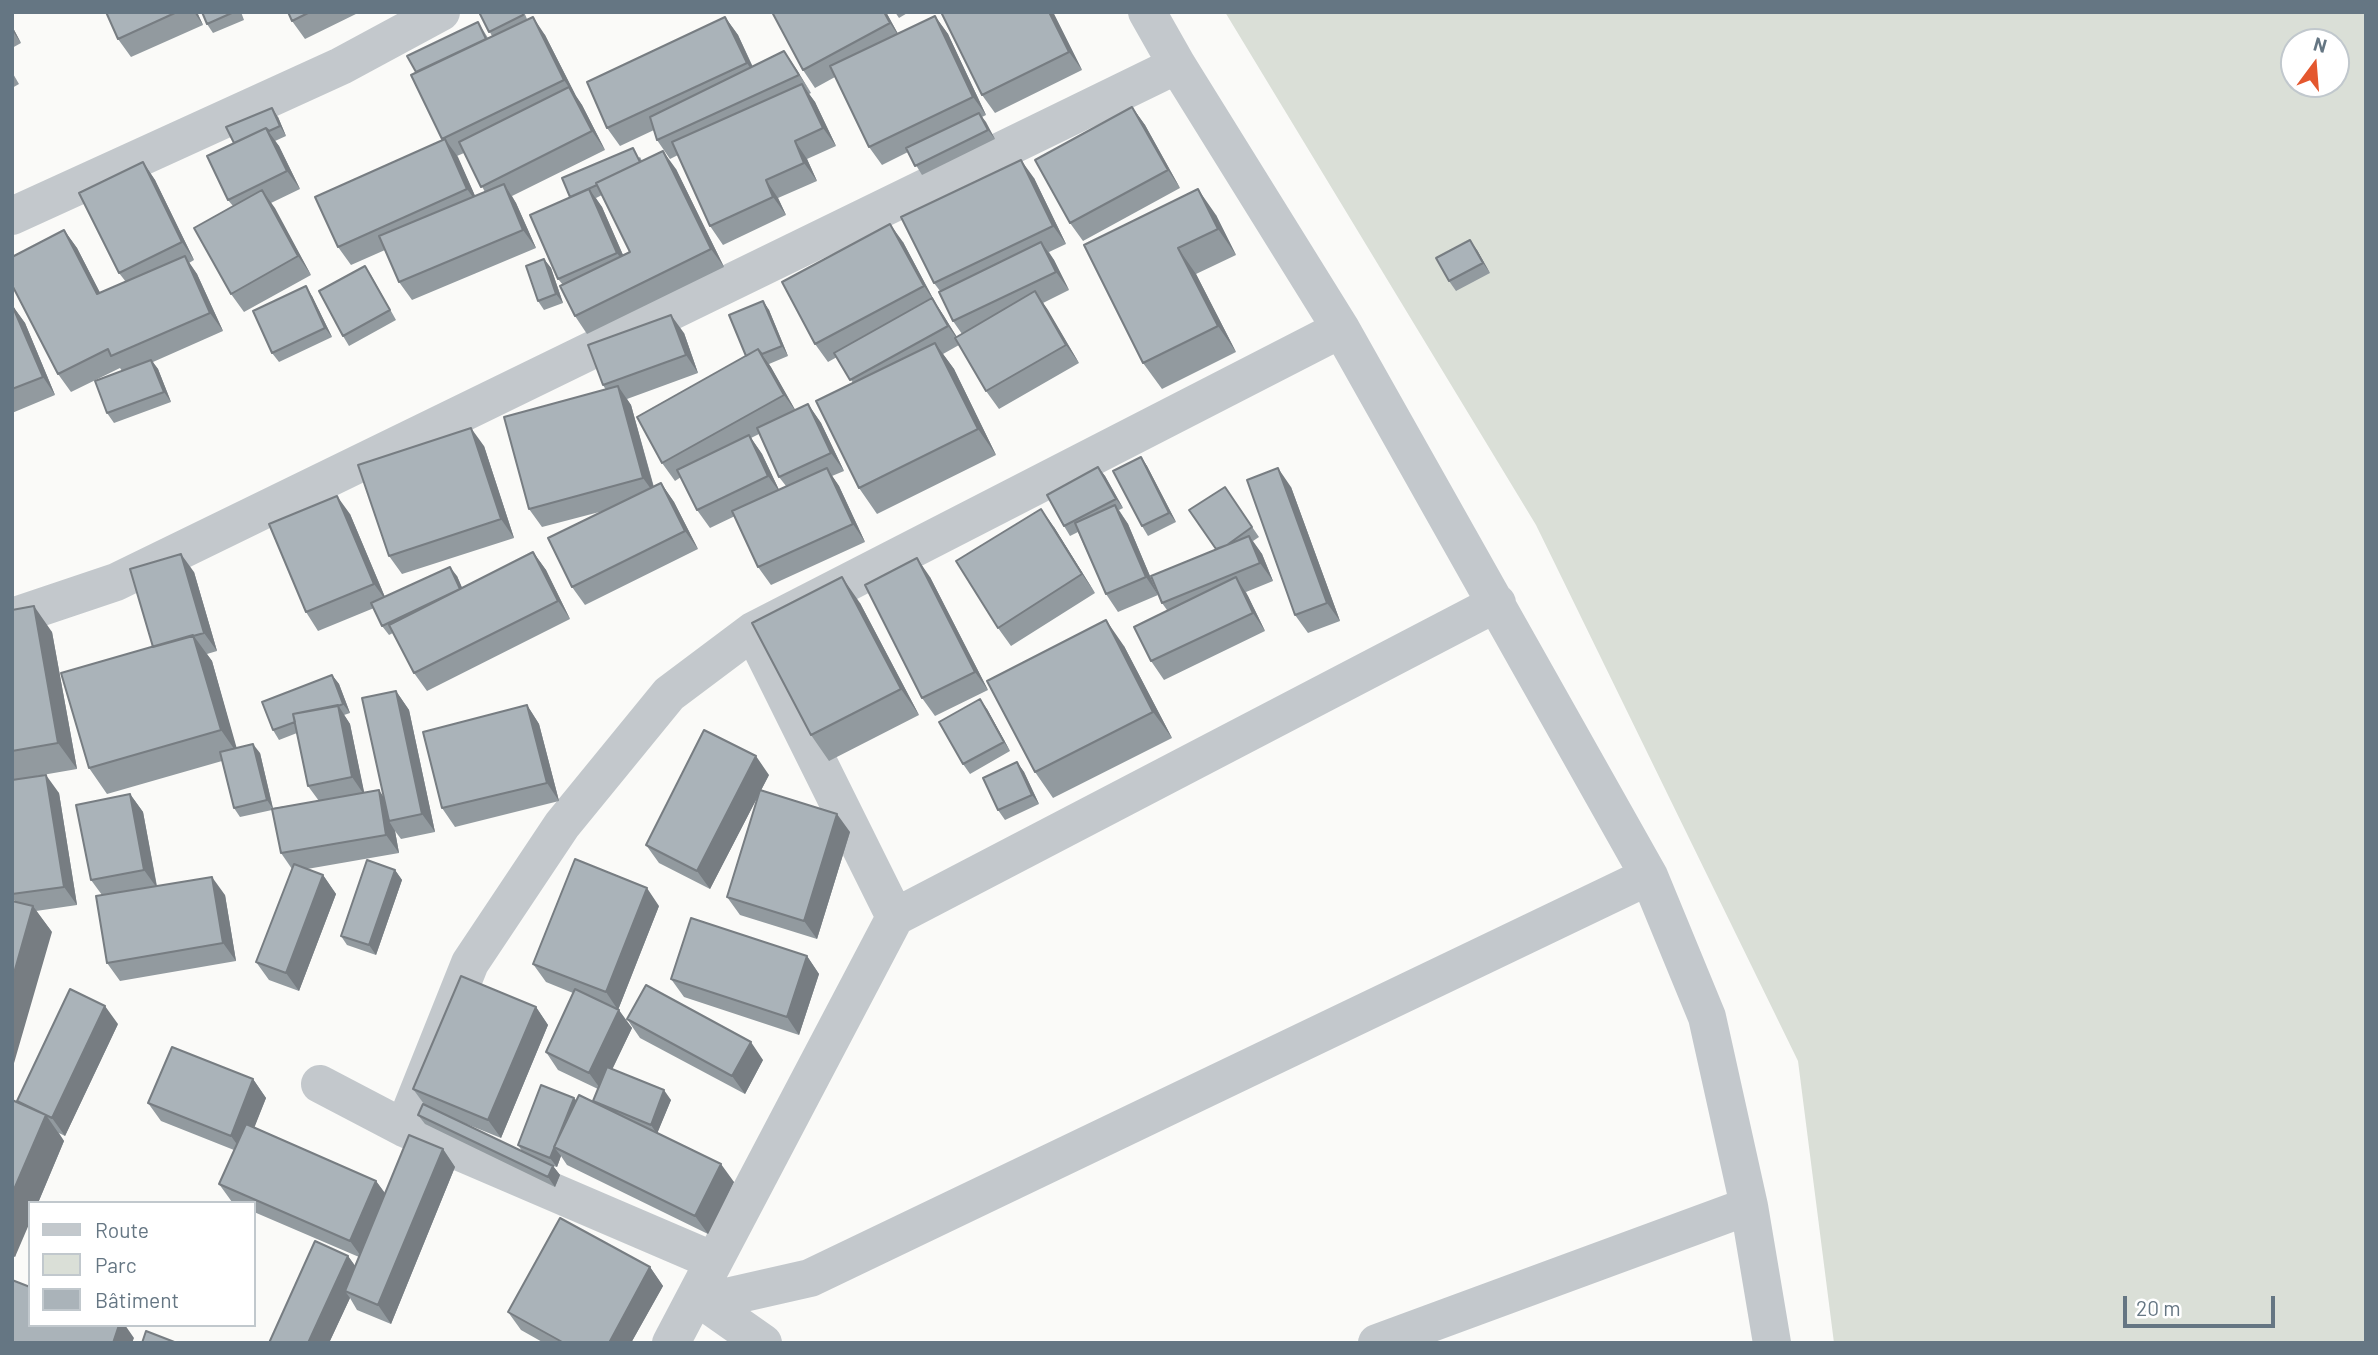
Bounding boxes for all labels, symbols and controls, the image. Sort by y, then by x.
north arrow [2280,28,2350,98]
text: N [2311,31,2330,57]
legend [28,1201,256,1327]
text: Route [95,1217,149,1242]
text: Parc [95,1252,137,1277]
scale bar [2126,1282,2278,1326]
text: Bâtiment [95,1287,179,1312]
text: 20 m [2136,1295,2181,1320]

